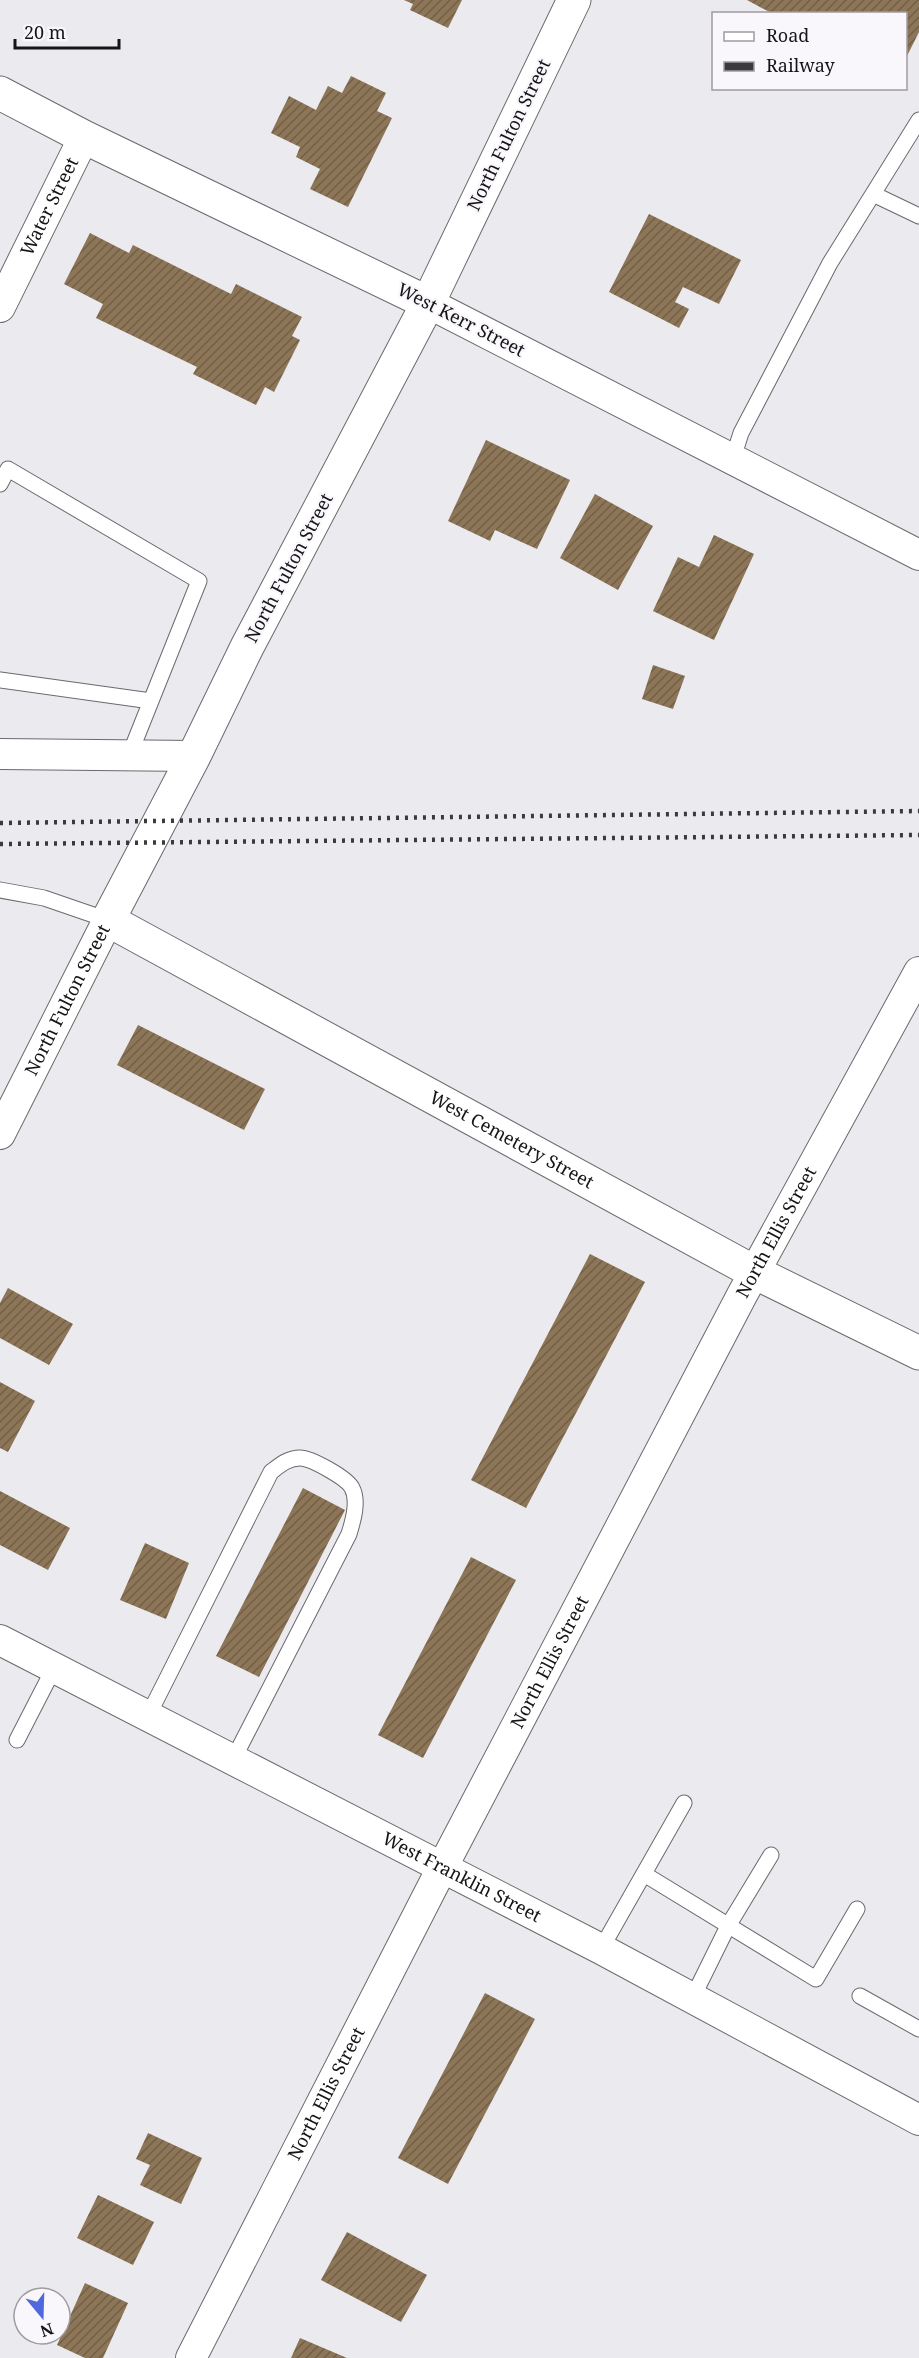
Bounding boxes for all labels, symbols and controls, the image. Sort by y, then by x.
scale bar [15,12,118,50]
legend [712,12,907,90]
text: 20 m [24,20,66,44]
text: Road [766,23,809,47]
text: Railway [766,53,836,77]
street label: North Fulton Street [461,55,555,214]
street label: Water Street [14,153,83,259]
street label: West Kerr Street [394,277,529,362]
street label: North Fulton Street [239,489,338,646]
street label: North Fulton Street [19,920,115,1079]
street label: West Cemetery Street [426,1085,598,1193]
street label: North Ellis Street [730,1162,821,1302]
street label: North Ellis Street [504,1591,593,1732]
street label: West Franklin Street [378,1826,546,1927]
street label: North Ellis Street [281,2023,370,2164]
north arrow [12,2286,72,2346]
text: N [37,2318,56,2343]

